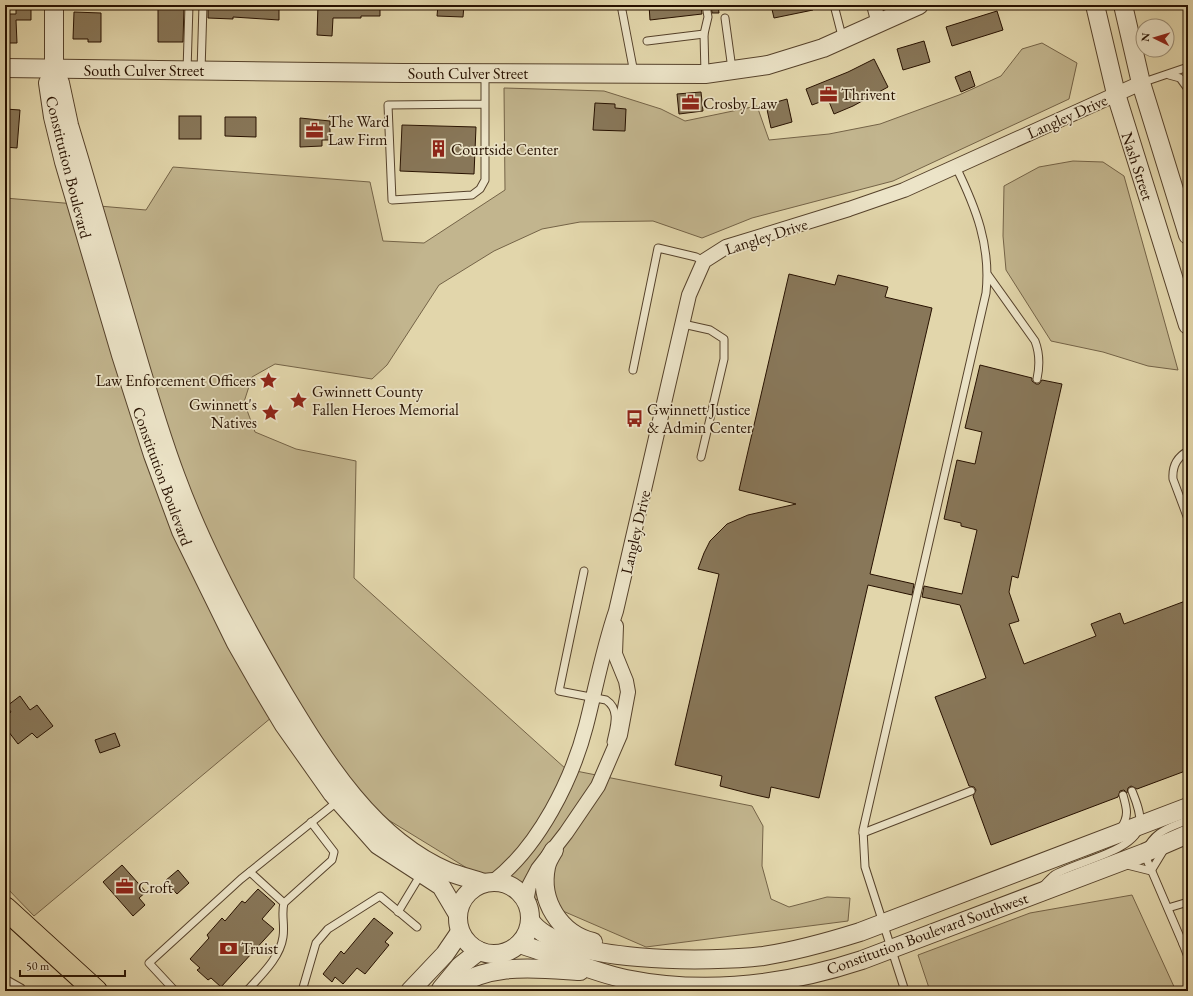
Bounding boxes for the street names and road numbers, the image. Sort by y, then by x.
street label: South Culver Street [84,60,204,81]
street label: South Culver Street [408,63,528,84]
street label: Langley Drive [1024,89,1111,143]
street label: Constitution Boulevard [41,94,97,241]
street label: Nash Street [1117,129,1158,203]
street label: Langley Drive [722,213,810,260]
street label: Constitution Boulevard [128,404,198,549]
street label: Langley Drive [616,488,655,576]
street label: Constitution Boulevard Southwest [823,887,1031,980]

